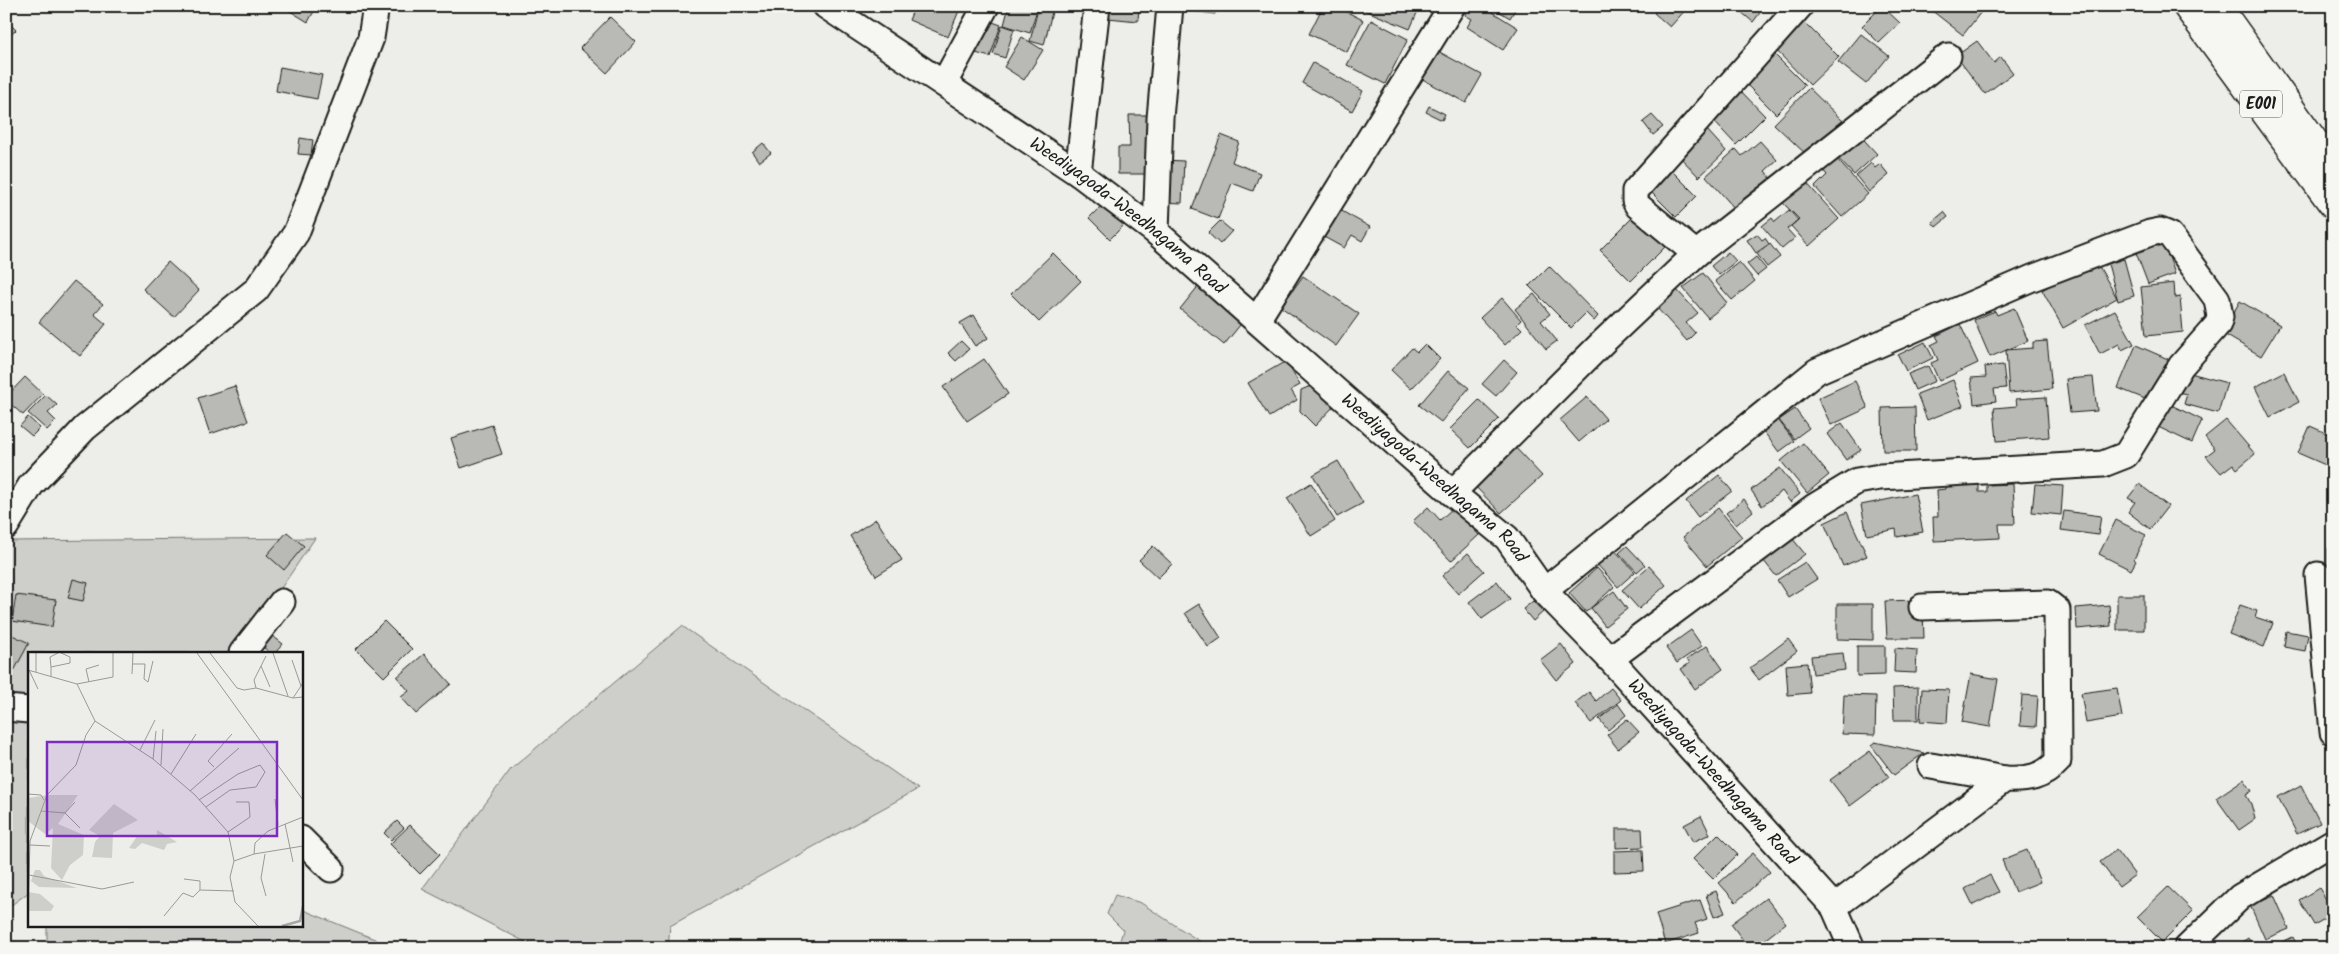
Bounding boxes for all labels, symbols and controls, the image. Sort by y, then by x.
road number: E001 [2240,90,2282,118]
street label: Weediyagoda-Weedhagama Road [1023,130,1234,303]
street label: Weediyagoda-Weedhagama Road [1334,387,1535,570]
inset map [28,652,302,926]
street label: Weediyagoda-Weedhagama Road [1620,672,1805,873]

